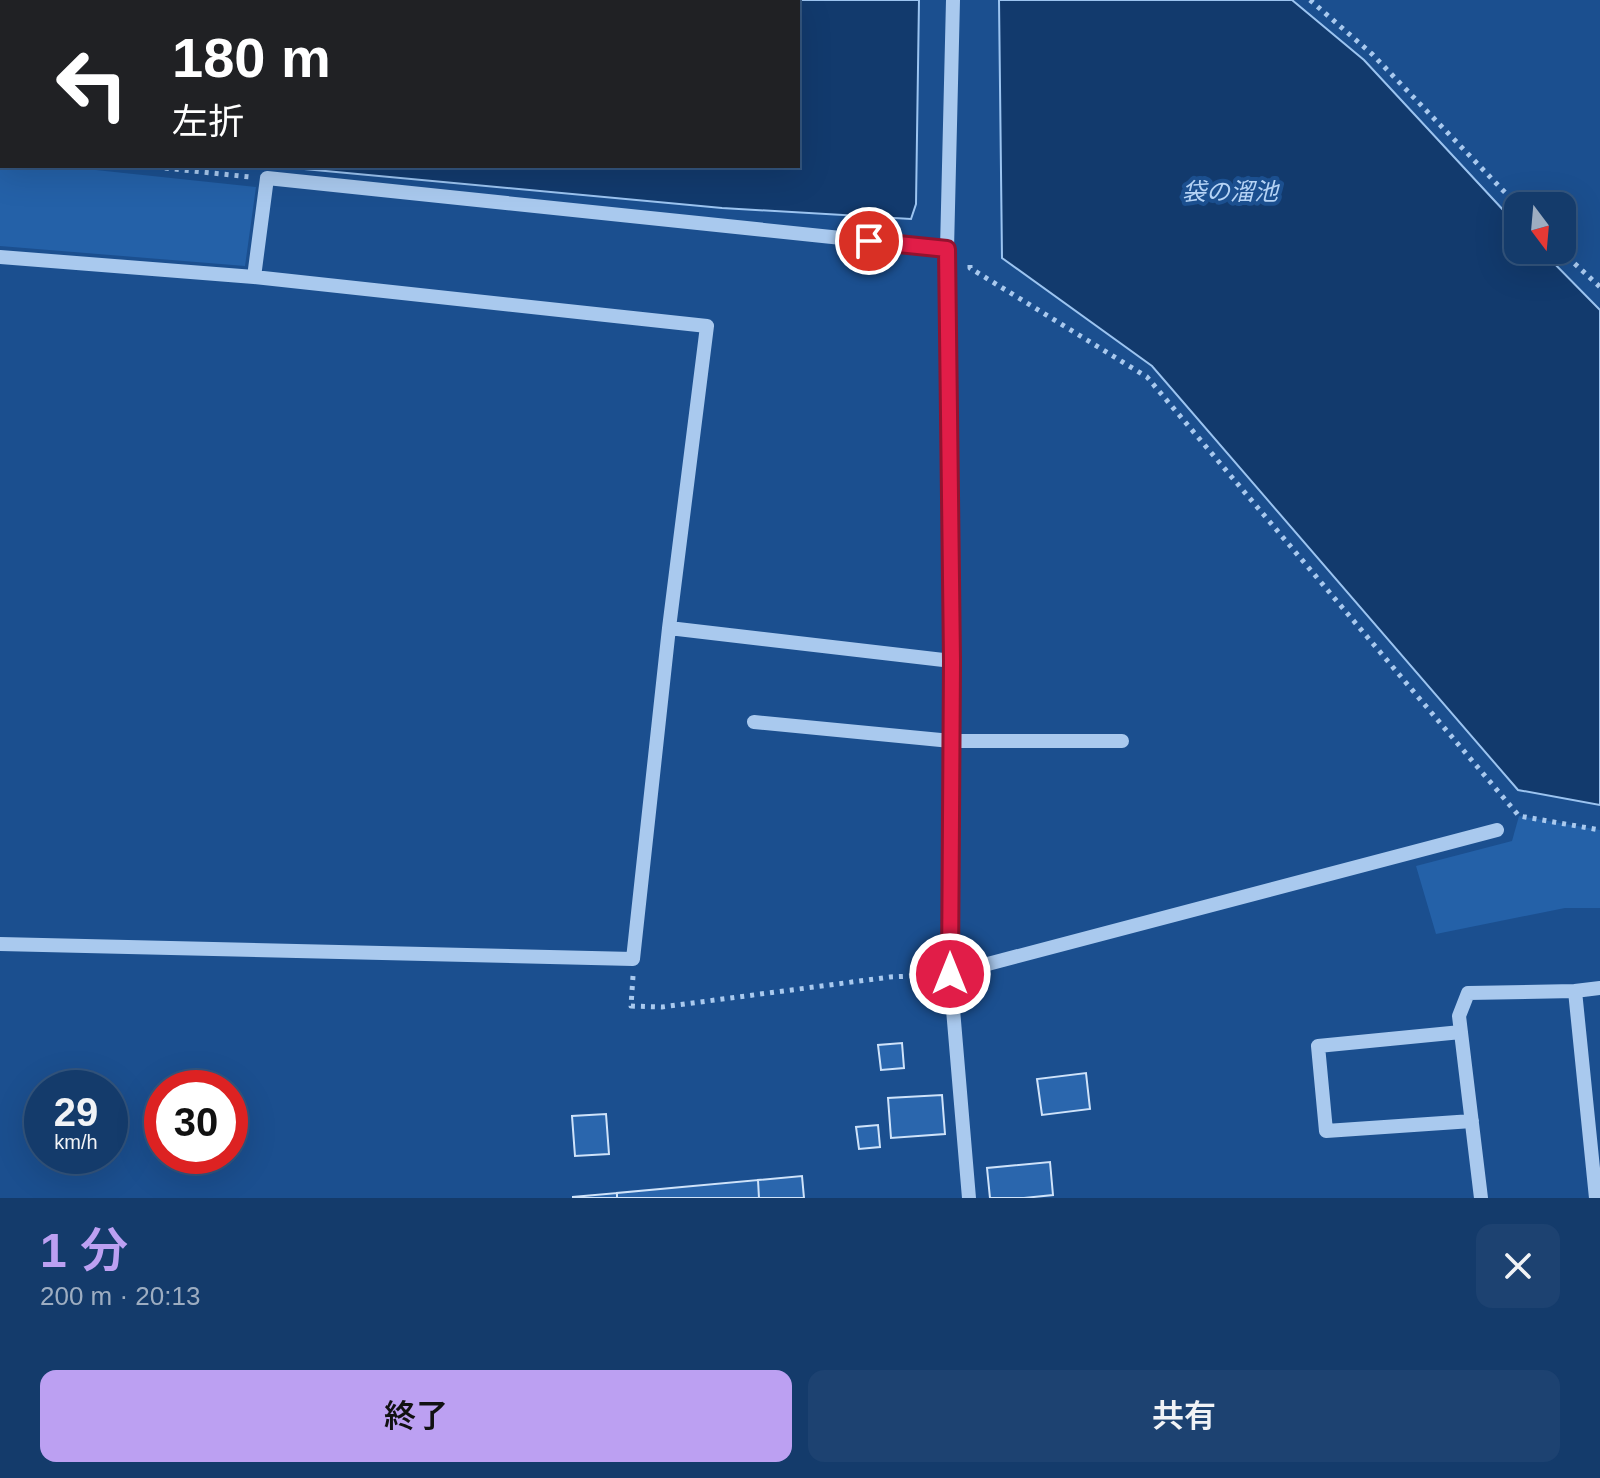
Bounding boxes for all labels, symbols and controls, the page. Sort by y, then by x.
text: 180 m [172,26,331,89]
icon: left [40,32,144,136]
text: 左折 [172,101,244,142]
water label: 袋の溜池 [1182,178,1280,205]
north arrow [1504,192,1576,264]
map controls [1504,192,1576,264]
pin [835,207,903,275]
icon: arrive [847,219,891,263]
position arrow [908,932,992,1016]
speed limit sign: 30 [144,1070,248,1174]
text: 29 [54,1090,98,1134]
text: km/h [54,1131,98,1153]
text: 1 分 [40,1224,128,1277]
button: close [1476,1224,1560,1308]
text: 200 m · 20:13 [40,1281,200,1311]
button: 終了 [40,1370,792,1462]
button: 共有 [808,1370,1560,1462]

